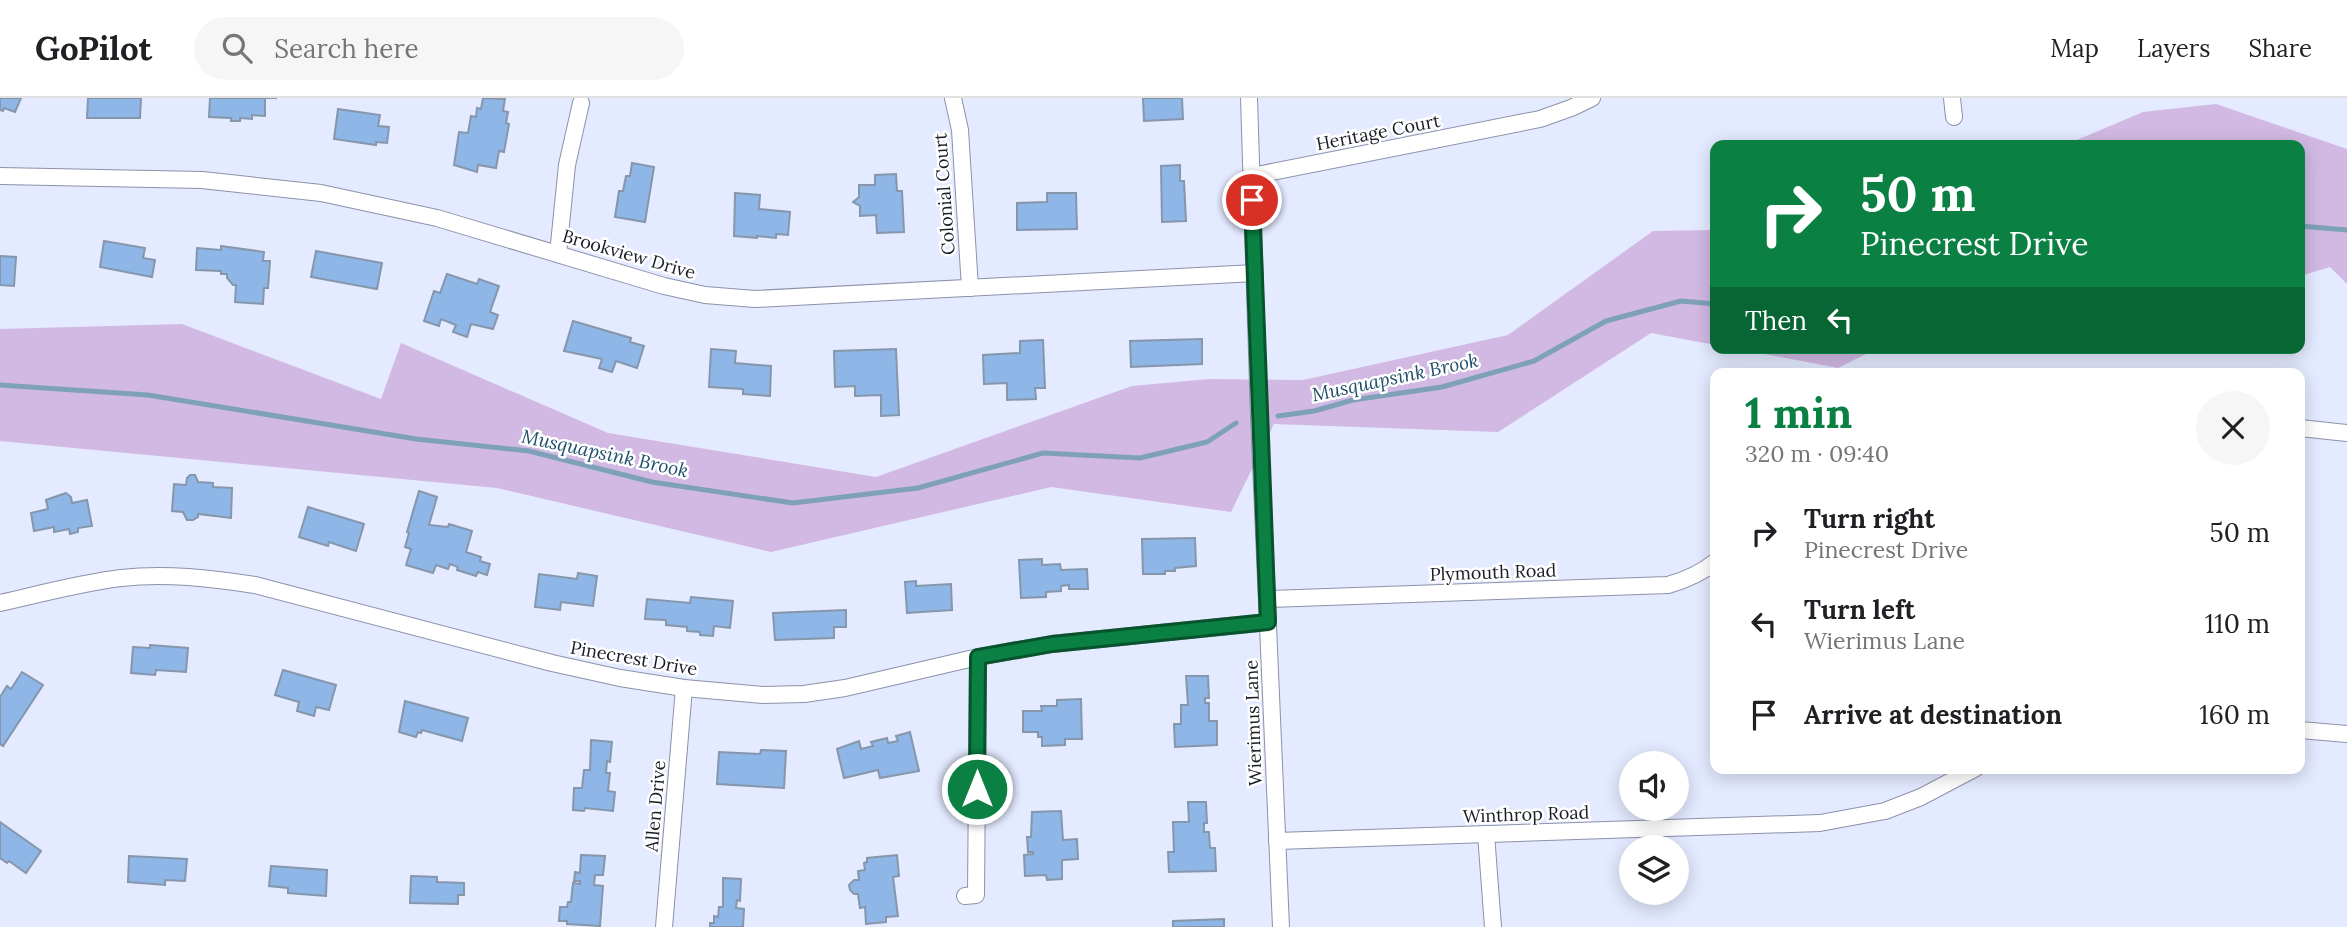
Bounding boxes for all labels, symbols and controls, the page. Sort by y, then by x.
search box [194,17,684,80]
text: GoPilot [35,27,152,69]
icon: search [218,29,256,67]
text: Search here [274,32,419,65]
text: Map [2050,33,2099,64]
text: Layers [2137,33,2210,64]
text: Share [2248,33,2312,64]
street label: Heritage Court [1314,109,1442,155]
street label: Colonial Court [928,132,960,256]
text: 50 m [1860,162,1976,224]
icon: right [1745,168,1836,259]
pin [1222,170,1282,230]
icon: arrive [1233,181,1271,219]
text: Pinecrest Drive [1860,223,2089,264]
street label: Brookview Drive [560,224,698,284]
icon: left [1821,301,1859,339]
text: Then [1745,304,1807,337]
water label: Musquapsink Brook [1309,348,1481,406]
text: 1 min [1745,386,1852,440]
button: close [2196,391,2270,465]
water label: Musquapsink Brook [519,424,691,482]
text: 320 m · 09:40 [1745,439,1889,468]
text: Turn right [1804,502,1935,535]
icon: right [1745,514,1783,552]
text: 50 m [2210,516,2270,549]
text: Pinecrest Drive [1804,535,1968,564]
street label: Plymouth Road [1429,558,1557,586]
text: Turn left [1804,593,1915,626]
icon: left [1745,605,1783,643]
text: 110 m [2205,607,2270,640]
text: Wierimus Lane [1804,626,1965,655]
street label: Pinecrest Drive [569,636,700,681]
street label: Wierimus Lane [1239,659,1267,786]
icon: arrive [1745,696,1783,734]
text: Arrive at destination [1804,698,2062,731]
text: 160 m [2199,698,2270,731]
map controls [1619,751,1689,905]
button: sound [1619,751,1689,821]
position arrow [940,752,1014,826]
street label: Allen Drive [639,759,670,854]
street label: Winthrop Road [1462,800,1590,828]
button: layers [1619,835,1689,905]

